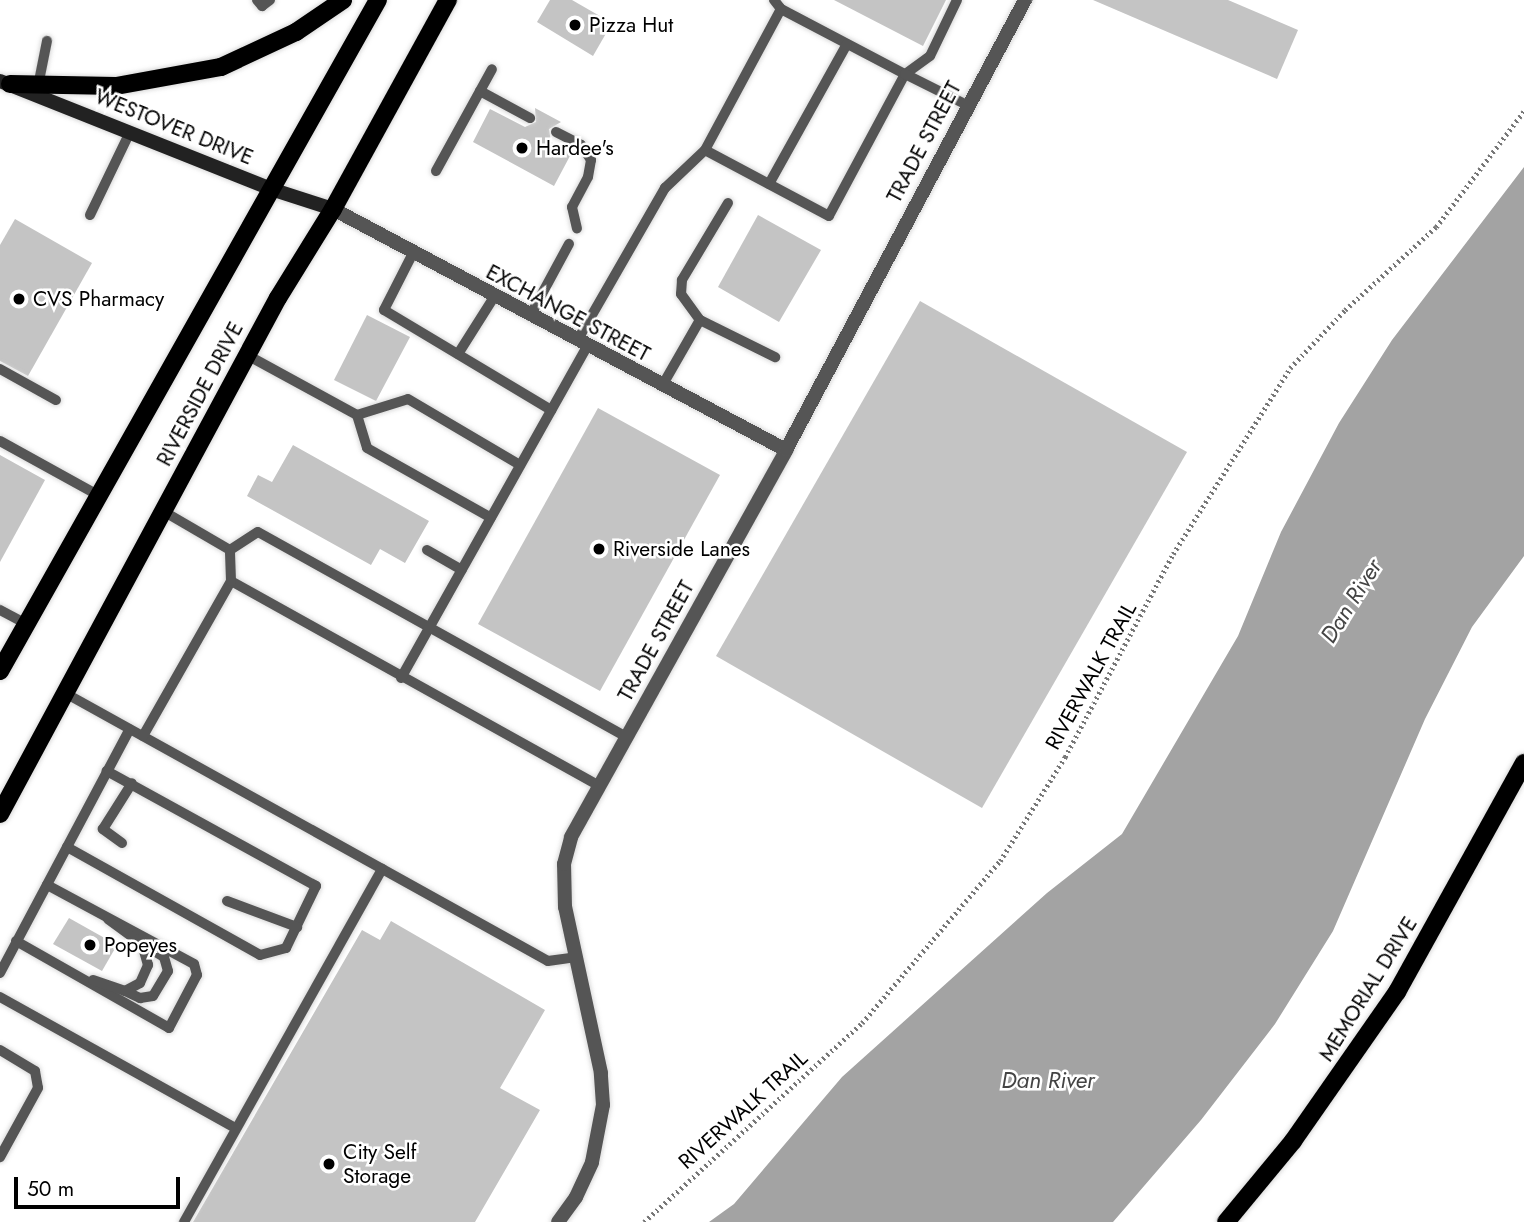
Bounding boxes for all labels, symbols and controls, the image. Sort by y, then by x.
place label: Pizza Hut [589,12,673,38]
marker: Pizza Hut [567,17,583,33]
street label: TRADE STREET [882,77,966,207]
street label: WESTOVER DRIVE [91,84,257,170]
place label: Hardee's [536,135,614,161]
marker: Hardee's [514,140,530,156]
street label: EXCHANGE STREET [482,259,654,367]
place label: CVS Pharmacy [33,286,164,312]
marker: CVS Pharmacy [11,291,27,307]
street label: RIVERSIDE DRIVE [151,318,249,470]
place label: Riverside Lanes [613,536,750,562]
marker: Riverside Lanes [591,541,607,557]
water label: Dan River [1315,554,1387,648]
street label: TRADE STREET [613,577,699,705]
street label: RIVERWALK TRAIL [1040,598,1142,754]
street label: MEMORIAL DRIVE [1314,912,1422,1066]
place label: Popeyes [104,932,177,958]
marker: Popeyes [82,937,98,953]
street label: RIVERWALK TRAIL [674,1046,812,1174]
water label: Dan River [1001,1066,1095,1094]
place label: City Self Storage [343,1139,417,1189]
marker: City Self Storage [321,1156,337,1172]
scale bar [18,1162,184,1206]
text: 50 m [27,1174,74,1204]

